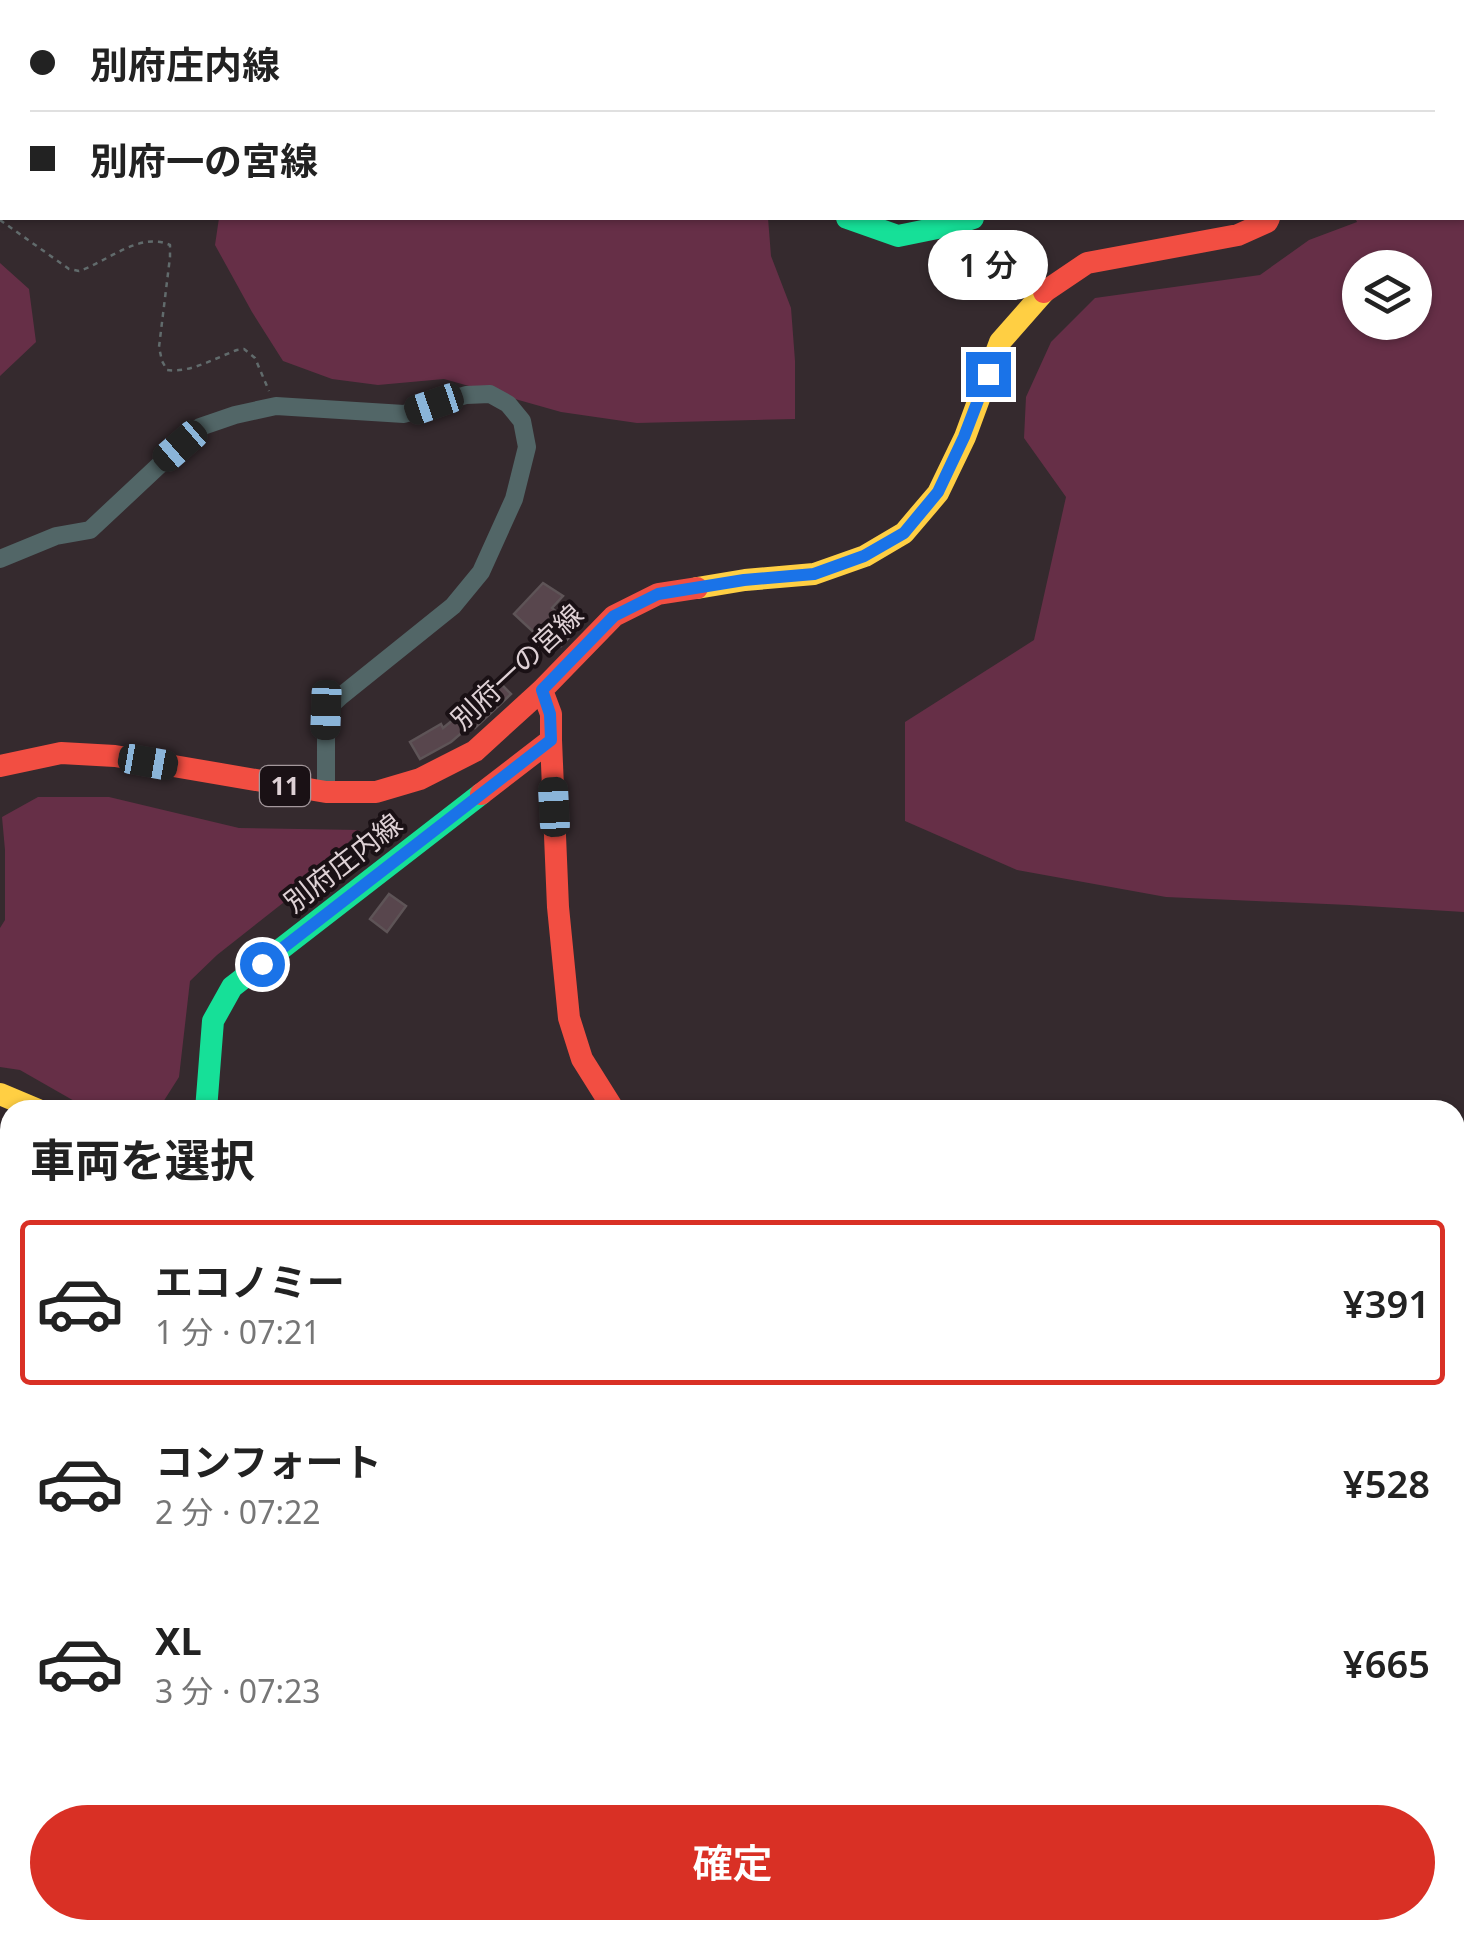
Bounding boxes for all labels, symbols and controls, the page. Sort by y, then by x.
text: 別府庄内線 [90,38,280,90]
text: 別府一の宮線 [90,134,318,186]
callout: 1 分 [928,229,1048,299]
text: 1 分 [959,243,1017,286]
map controls [1342,250,1432,340]
button: layers [1342,250,1432,340]
route end [966,352,1011,397]
car [401,380,467,428]
car [148,415,212,477]
street label: 別府一の宮線 [442,595,591,737]
car [310,679,342,741]
car [116,742,180,782]
road number: 11 [260,766,310,806]
car [537,776,571,838]
street label: 別府庄内線 [276,804,409,920]
route start [240,942,285,987]
text: 車両を選択 [30,1129,255,1190]
text: エコノミー [155,1255,345,1307]
icon: car [35,1258,125,1348]
text: ¥391 [1343,1277,1430,1329]
text: 1 分 · 07:21 [155,1310,321,1353]
text: コンフォート [155,1435,382,1487]
icon: car [35,1438,125,1528]
text: ¥528 [1343,1457,1430,1509]
text: 2 分 · 07:22 [155,1490,321,1533]
text: XL [155,1614,202,1666]
icon: car [35,1618,125,1708]
text: ¥665 [1343,1637,1430,1689]
text: 3 分 · 07:23 [155,1669,321,1712]
button: 確定 [30,1805,1435,1920]

